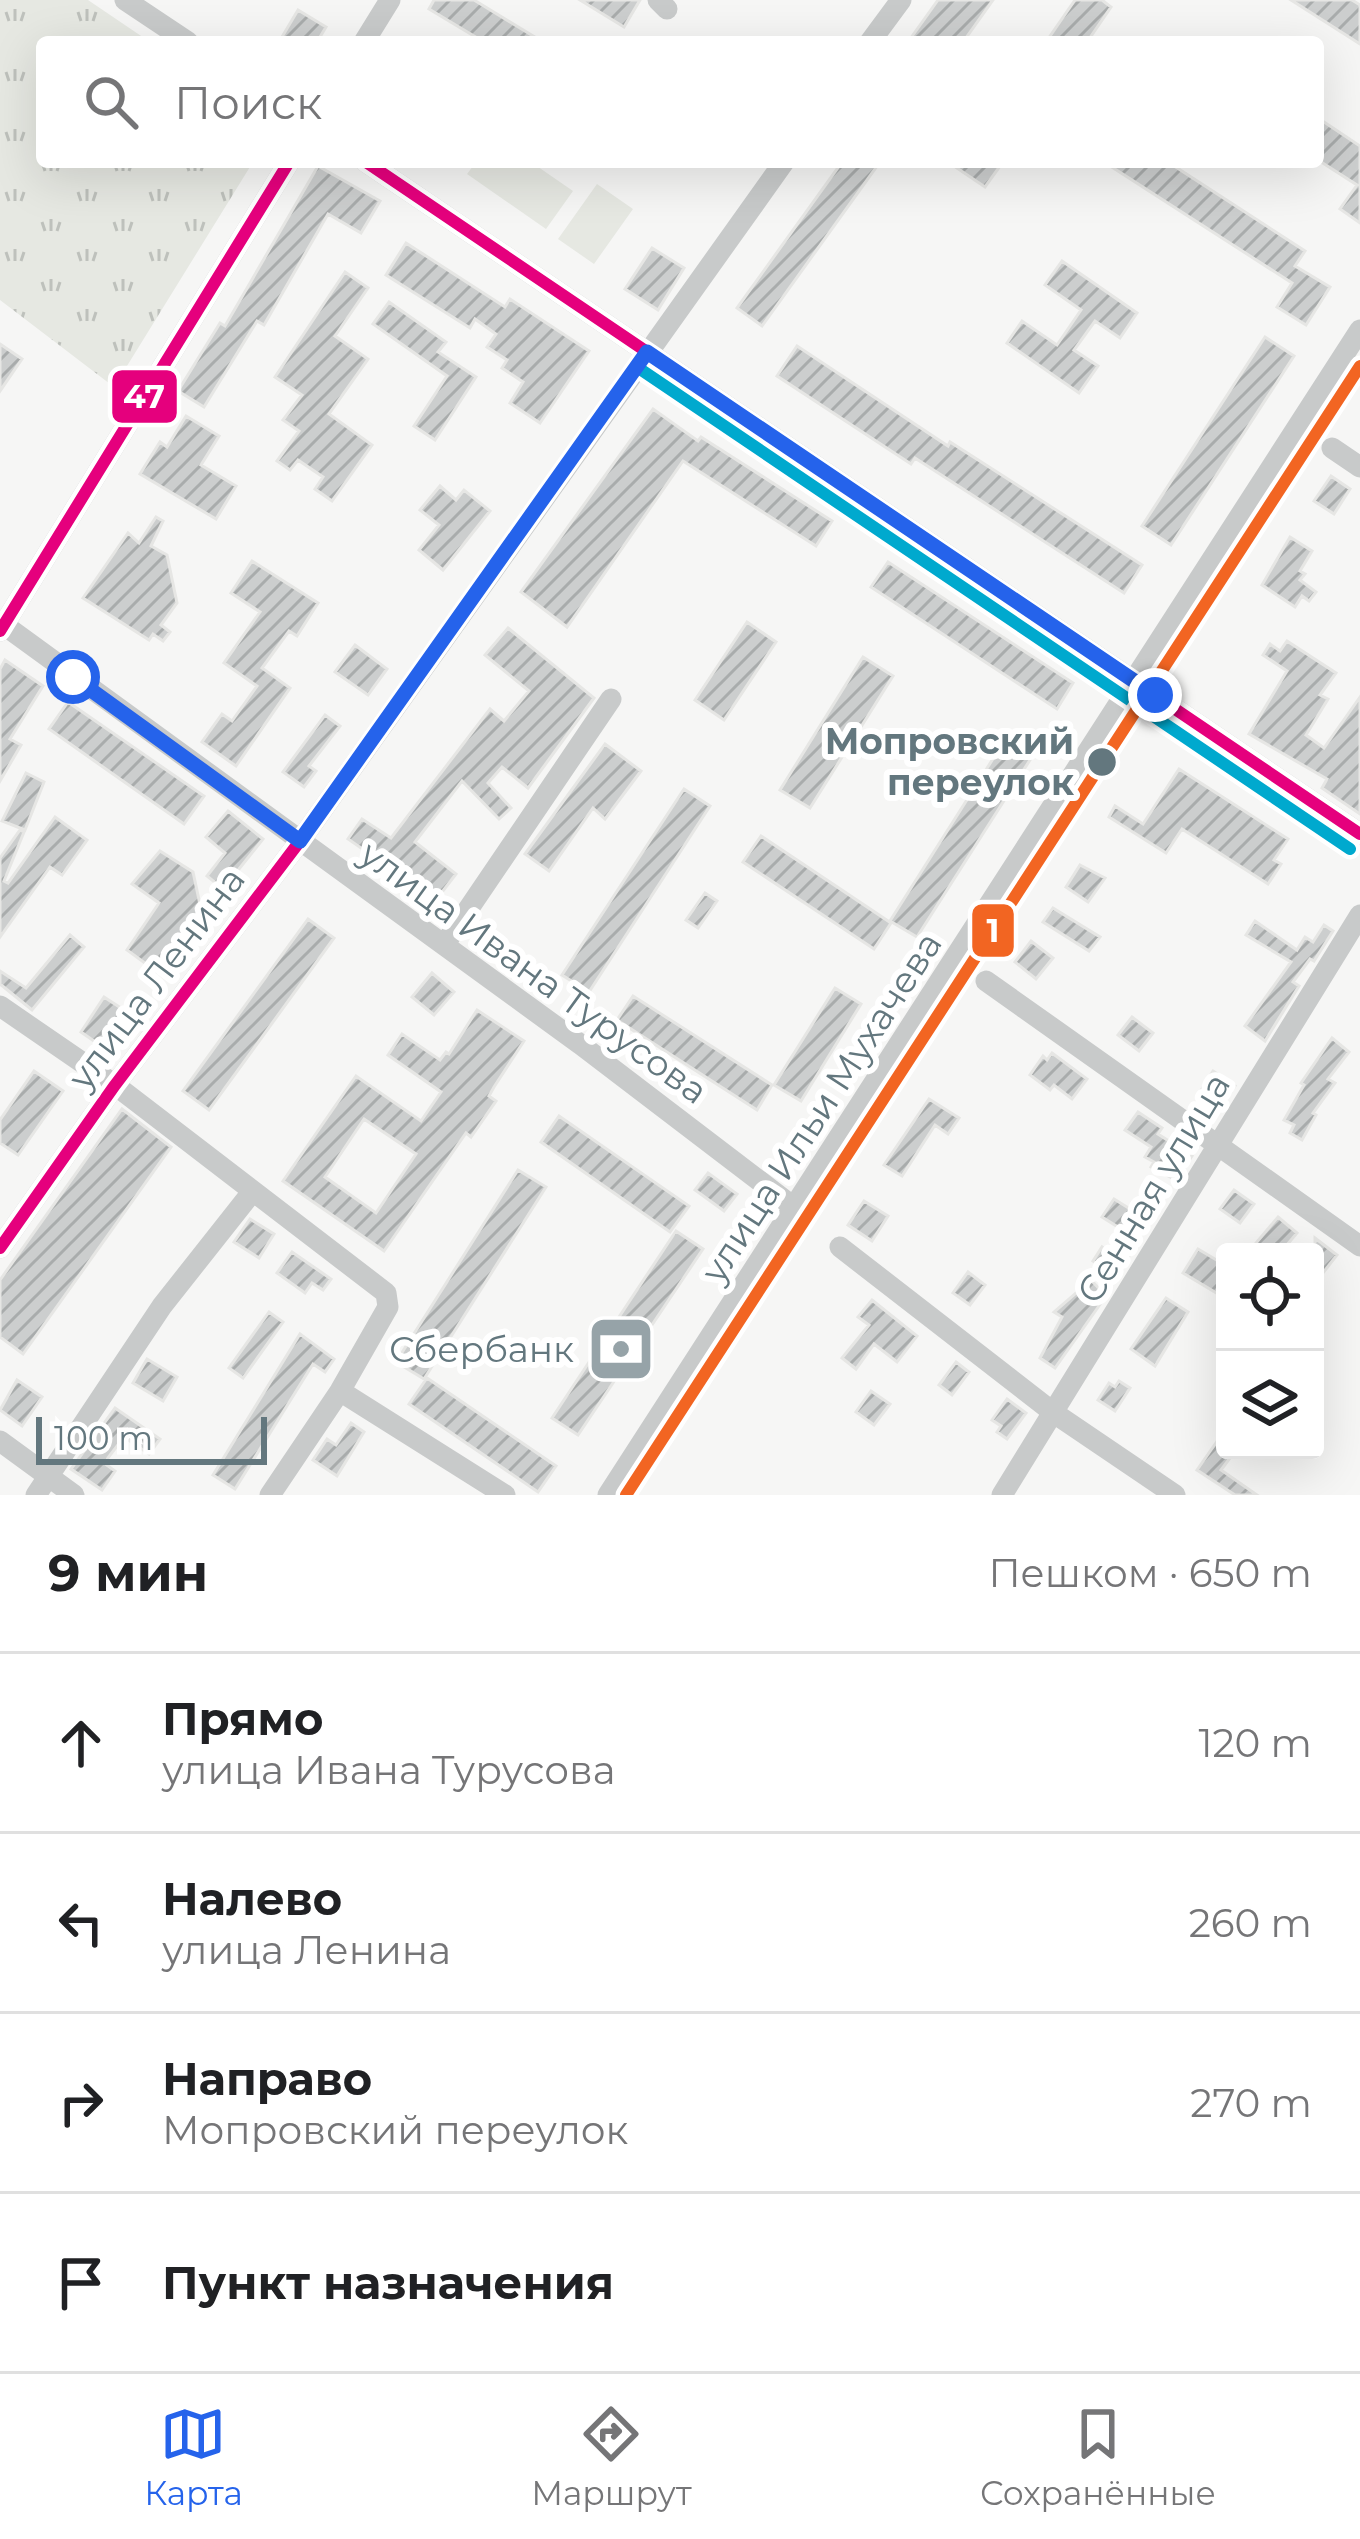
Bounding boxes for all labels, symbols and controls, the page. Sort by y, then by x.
search box [36,36,1324,168]
icon: search [78,69,144,135]
text: Поиск [174,75,322,130]
line badge: 47 [110,368,179,425]
text: 47 [123,376,165,416]
route start [46,650,100,704]
route end [1128,668,1182,722]
place label: Мопровский переулок [825,719,1075,804]
marker: Мопровский переулок [1085,745,1119,779]
street label: улица Ивана Турусова [351,831,716,1113]
street label: улица Ленина [58,858,254,1099]
line badge: 1 [970,902,1016,959]
text: 1 [987,910,999,950]
street label: улица Ильи Мухачева [691,924,951,1291]
street label: Сенная улица [1067,1065,1239,1311]
map controls [1216,1243,1324,1459]
button: locate [1216,1243,1324,1351]
bank icon: Сбербанк [586,1314,656,1384]
place label: Сбербанк [389,1327,574,1371]
button: layers [1216,1351,1324,1459]
scale bar [36,1411,267,1464]
text: 100 m [54,1418,153,1458]
text: 9 мин [48,1542,208,1604]
text: Пешком · 650 m [988,1549,1312,1597]
text: Прямо [162,1691,323,1746]
icon: ahead [48,1710,114,1776]
text: 120 m [1198,1719,1312,1767]
text: улица Ивана Турусова [162,1746,615,1794]
text: Налево [162,1871,342,1926]
icon: left [48,1890,114,1956]
text: 260 m [1189,1899,1312,1947]
text: улица Ленина [162,1926,451,1974]
text: Направо [162,2051,372,2106]
icon: right [48,2070,114,2136]
text: 270 m [1190,2079,1312,2127]
text: Мопровский переулок [162,2106,628,2154]
icon: arrive [48,2250,114,2316]
text: Пункт назначения [162,2255,614,2310]
tab: Карта [144,2401,243,2513]
tab: Маршрут [531,2401,692,2513]
tab: Сохранённые [980,2401,1216,2513]

